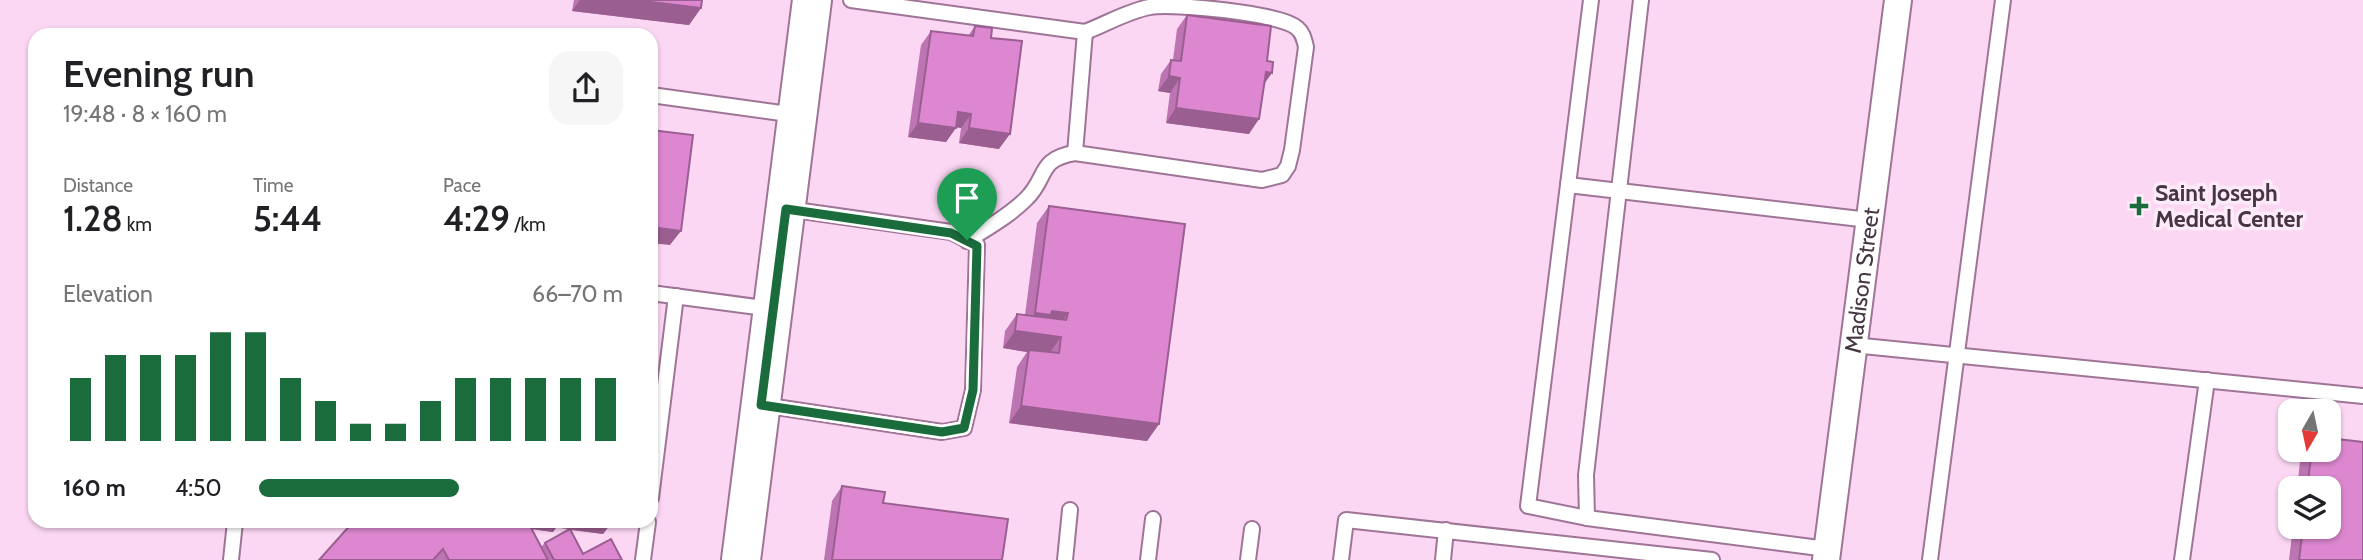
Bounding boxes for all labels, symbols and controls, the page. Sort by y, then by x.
text: Evening run [63,50,255,97]
button: share [549,51,623,125]
text: 19:48 · 8 × 160 m [63,100,227,128]
pin [937,168,997,240]
text: Distance [63,174,133,197]
text: Time [253,174,293,197]
text: Pace [443,174,481,197]
icon: arrive [948,179,986,217]
place label: Saint Joseph Medical Center [2155,179,2303,233]
marker: Saint Joseph Medical Center [2129,196,2149,216]
text: 1.28 [63,197,123,240]
text: 5:44 [253,197,322,240]
text: 4:29 [443,197,510,240]
street label: Madison Street [1839,206,1885,355]
text: km [123,213,152,236]
text: /km [510,213,546,236]
text: Elevation [63,280,153,308]
text: 66–70 m [532,280,623,308]
north arrow [2278,399,2342,462]
map controls [2278,399,2341,539]
text: 160 m [63,474,126,502]
text: 4:50 [175,474,222,502]
button: layers [2278,476,2341,539]

